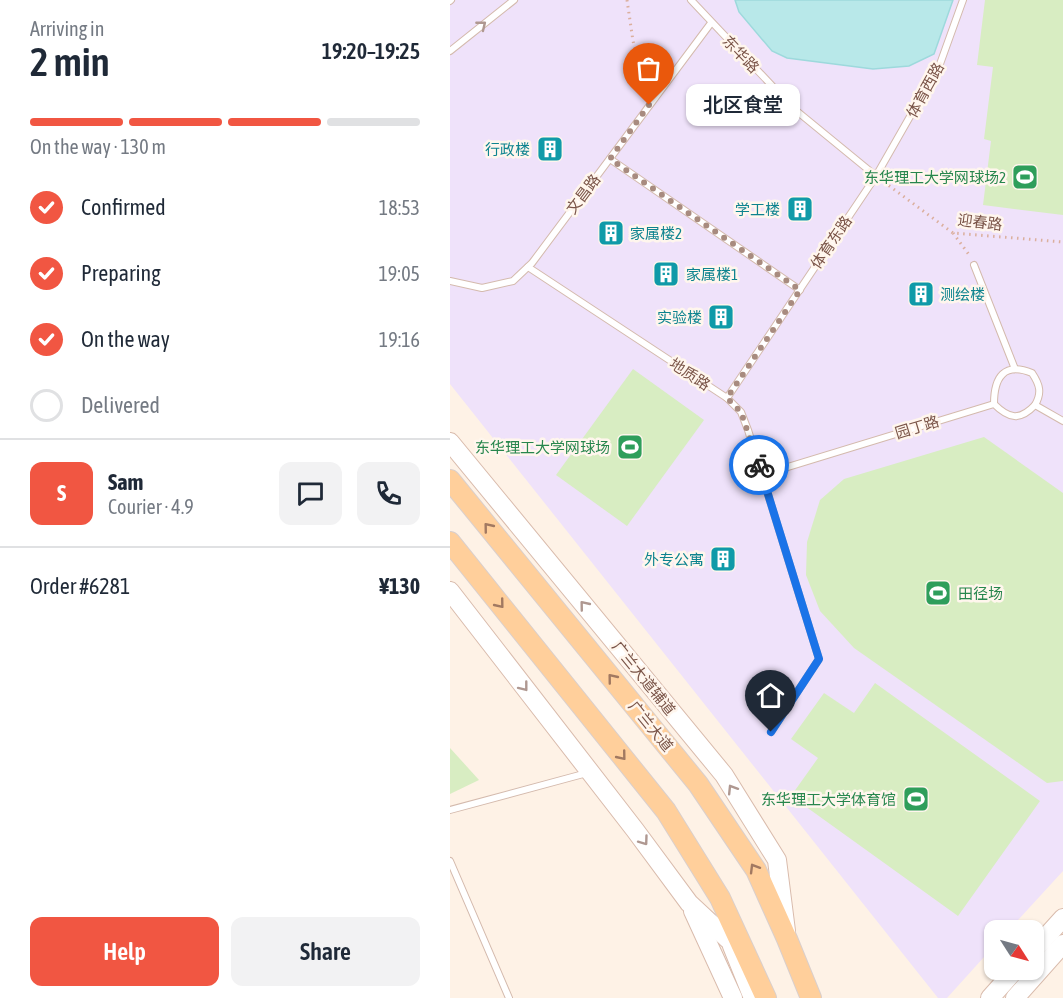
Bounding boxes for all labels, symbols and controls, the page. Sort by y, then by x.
text: Arriving in [30,17,104,40]
one-way arrow [475,22,486,33]
street label: 东华路 [719,32,763,76]
text: 19:20–19:25 [322,38,420,64]
text: 2 min [30,40,110,84]
pin [623,43,674,105]
icon: bag [632,52,665,85]
street label: 体育西路 [903,60,947,120]
callout: 北区食堂 [685,84,799,126]
text: 北区食堂 [703,93,783,116]
building icon: 行政楼 [535,134,565,164]
text: On the way · 130 m [30,135,166,158]
place label: 行政楼 [485,141,530,158]
sports icon: 东华理工大学网球场2 [1010,162,1040,192]
place label: 东华理工大学网球场2 [864,169,1006,186]
street label: 文昌路 [563,171,603,217]
icon: check [30,191,63,224]
text: Confirmed [81,194,166,220]
building icon: 学工楼 [785,194,815,224]
text: 18:53 [379,196,420,219]
place label: 学工楼 [735,201,780,218]
street label: 迎春路 [957,211,1003,233]
street label: 体育东路 [807,212,855,272]
building icon: 家属楼2 [596,218,626,248]
place label: 家属楼2 [630,225,682,242]
icon: check [30,257,63,290]
building icon: 家属楼1 [651,259,681,289]
text: Preparing [81,260,161,286]
text: 19:05 [378,262,420,285]
place label: 家属楼1 [686,266,738,283]
building icon: 测绘楼 [906,279,936,309]
place label: 测绘楼 [940,286,985,303]
building icon: 实验楼 [706,302,736,332]
place label: 实验楼 [657,309,702,326]
icon: check [30,323,63,356]
text: On the way [81,326,170,352]
text: 19:16 [379,328,420,351]
street label: 地质路 [666,355,714,393]
text: Delivered [81,392,160,418]
street label: 园丁路 [893,412,941,442]
sports icon: 东华理工大学网球场 [615,432,645,462]
courier [729,435,789,495]
place label: 东华理工大学网球场 [475,439,610,456]
icon: bike [743,449,776,482]
button: chat [279,462,342,525]
button: phone [357,462,420,525]
text: Sam [108,469,143,495]
text: S [57,480,66,506]
text: Courier · 4.9 [108,495,194,518]
one-way arrow [485,523,496,534]
building icon: 外专公寓 [708,544,738,574]
place label: 外专公寓 [644,551,704,568]
text: Order #6281 [30,573,130,599]
text: ¥130 [379,573,420,599]
sports icon: 田径场 [923,578,953,608]
place label: 田径场 [958,585,1003,602]
one-way arrow [492,597,503,608]
one-way arrow [580,601,591,612]
street label: 广兰大道辅道 [609,638,679,718]
pin [745,670,796,732]
one-way arrow [608,674,619,685]
icon: home [754,679,787,712]
one-way arrow [517,680,528,691]
street label: 广兰大道 [626,697,676,755]
one-way arrow [614,749,625,760]
sports icon: 东华理工大学体育馆 [901,784,931,814]
one-way arrow [728,785,740,795]
place label: 东华理工大学体育馆 [761,791,896,808]
one-way arrow [637,834,648,845]
one-way arrow [749,864,761,874]
button: Help [30,917,219,986]
button: Share [231,917,420,986]
north arrow [984,920,1044,980]
map controls [984,920,1044,980]

